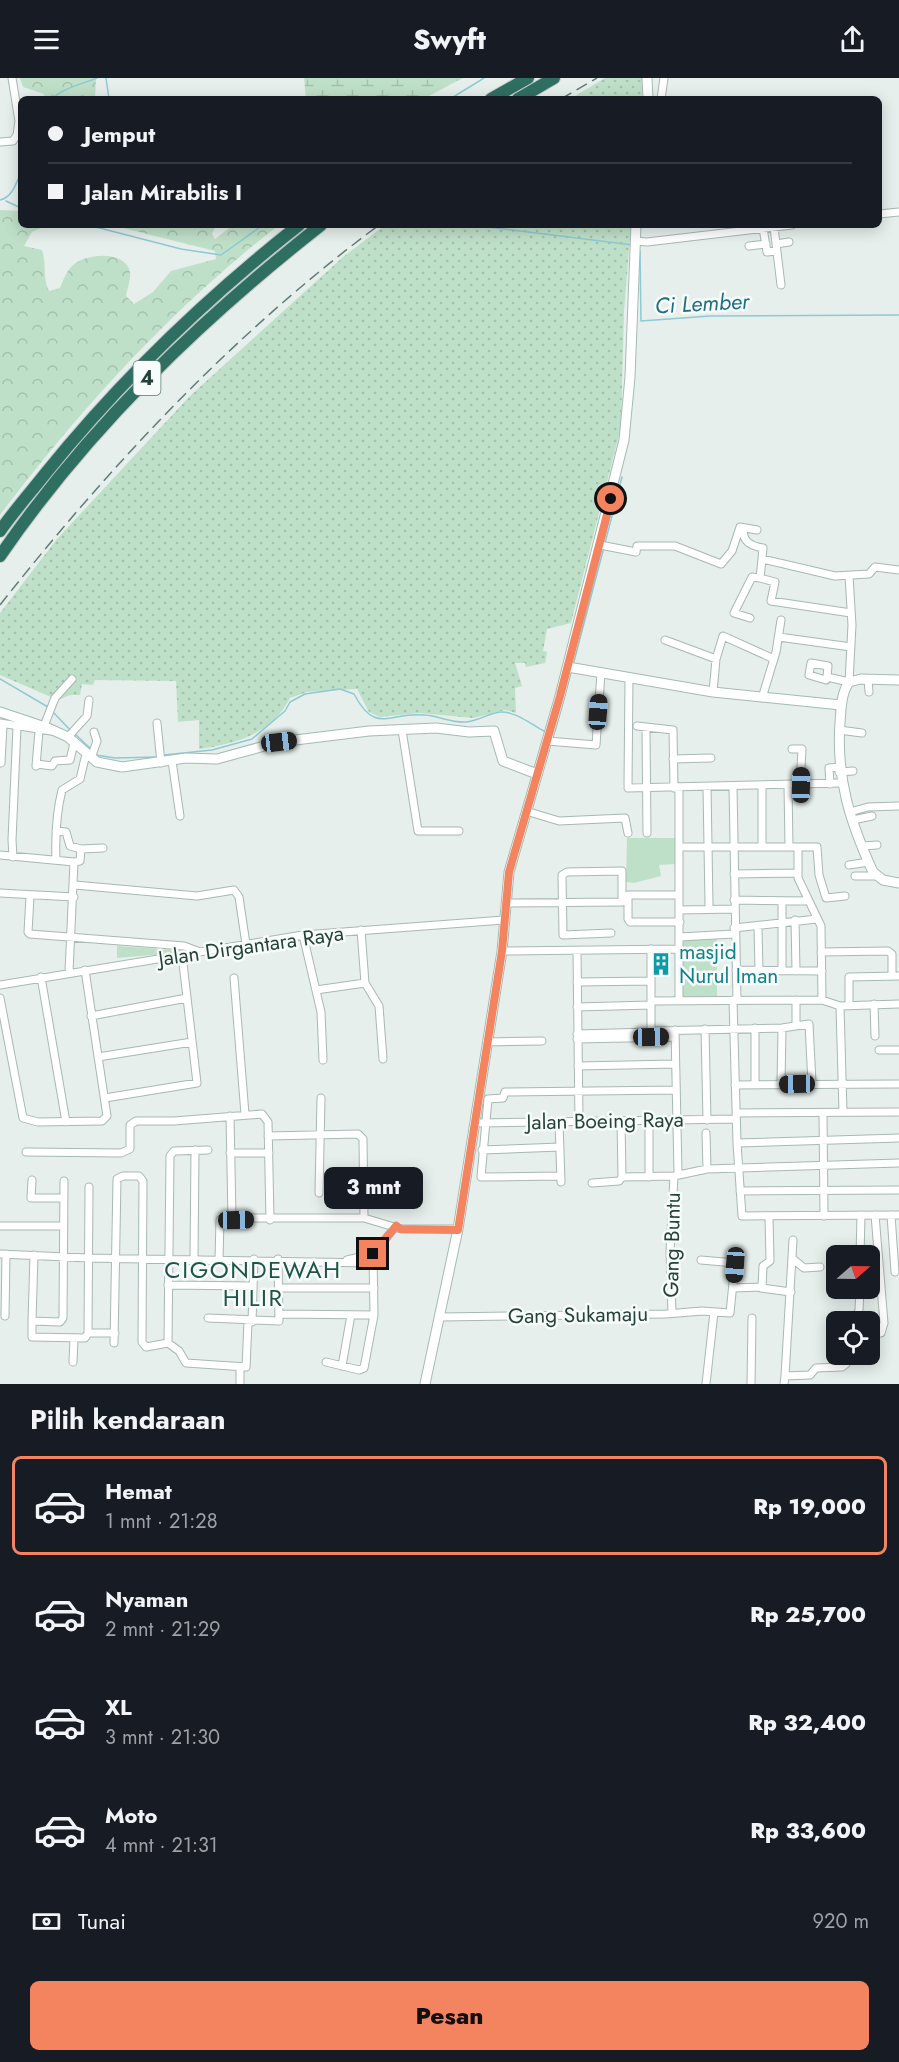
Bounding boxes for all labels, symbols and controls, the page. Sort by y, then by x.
text: Swyft [413,20,486,59]
icon: menu [30,23,63,56]
icon: share [836,23,869,56]
text: Jemput [84,118,155,150]
text: Jalan Mirabilis I [84,176,242,208]
water label: Ci Lember [654,284,752,321]
road number: 4 [134,361,160,395]
route start [597,485,624,512]
car [588,693,608,731]
car [260,731,298,753]
car [792,767,810,803]
street label: Jalan Dirgantara Raya [153,918,346,974]
place label: masjid Nurul Iman [679,937,778,991]
building icon: masjid Nurul Iman [648,951,674,977]
car [633,1028,669,1046]
car [779,1075,815,1093]
street label: Jalan Boeing Raya [523,1105,684,1137]
callout: 3 mnt [324,1167,422,1209]
text: 3 mnt [346,1173,401,1202]
street label: Gang Buntu [656,1192,688,1298]
car [218,1211,254,1229]
route end [359,1240,386,1267]
north arrow [826,1245,880,1299]
map controls [826,1245,880,1365]
car [725,1246,745,1284]
district label: CIGONDEWAH HILIR [164,1252,342,1315]
street label: Gang Sukamaju [508,1299,648,1331]
button: locate [826,1311,880,1365]
text: Pilih kendaraan [30,1400,226,1439]
text: Hemat [105,1475,172,1507]
icon: car [33,1479,87,1533]
text: Rp 19,000 [753,1490,866,1522]
text: 1 mnt · 21:28 [105,1507,218,1536]
text: Nyaman [105,1583,188,1615]
icon: car [33,1587,87,1641]
text: Rp 25,700 [750,1598,866,1630]
text: 2 mnt · 21:29 [105,1615,221,1644]
text: XL [105,1691,132,1723]
icon: car [33,1695,87,1749]
text: Rp 32,400 [748,1706,866,1738]
text: 3 mnt · 21:30 [105,1723,220,1752]
text: Moto [105,1799,158,1831]
icon: car [33,1803,87,1857]
text: Rp 33,600 [750,1814,866,1846]
text: 4 mnt · 21:31 [105,1831,218,1860]
icon: cash [30,1905,63,1938]
text: Tunai [78,1905,126,1937]
text: 920 m [813,1907,869,1936]
button: Pesan [30,1981,869,2050]

